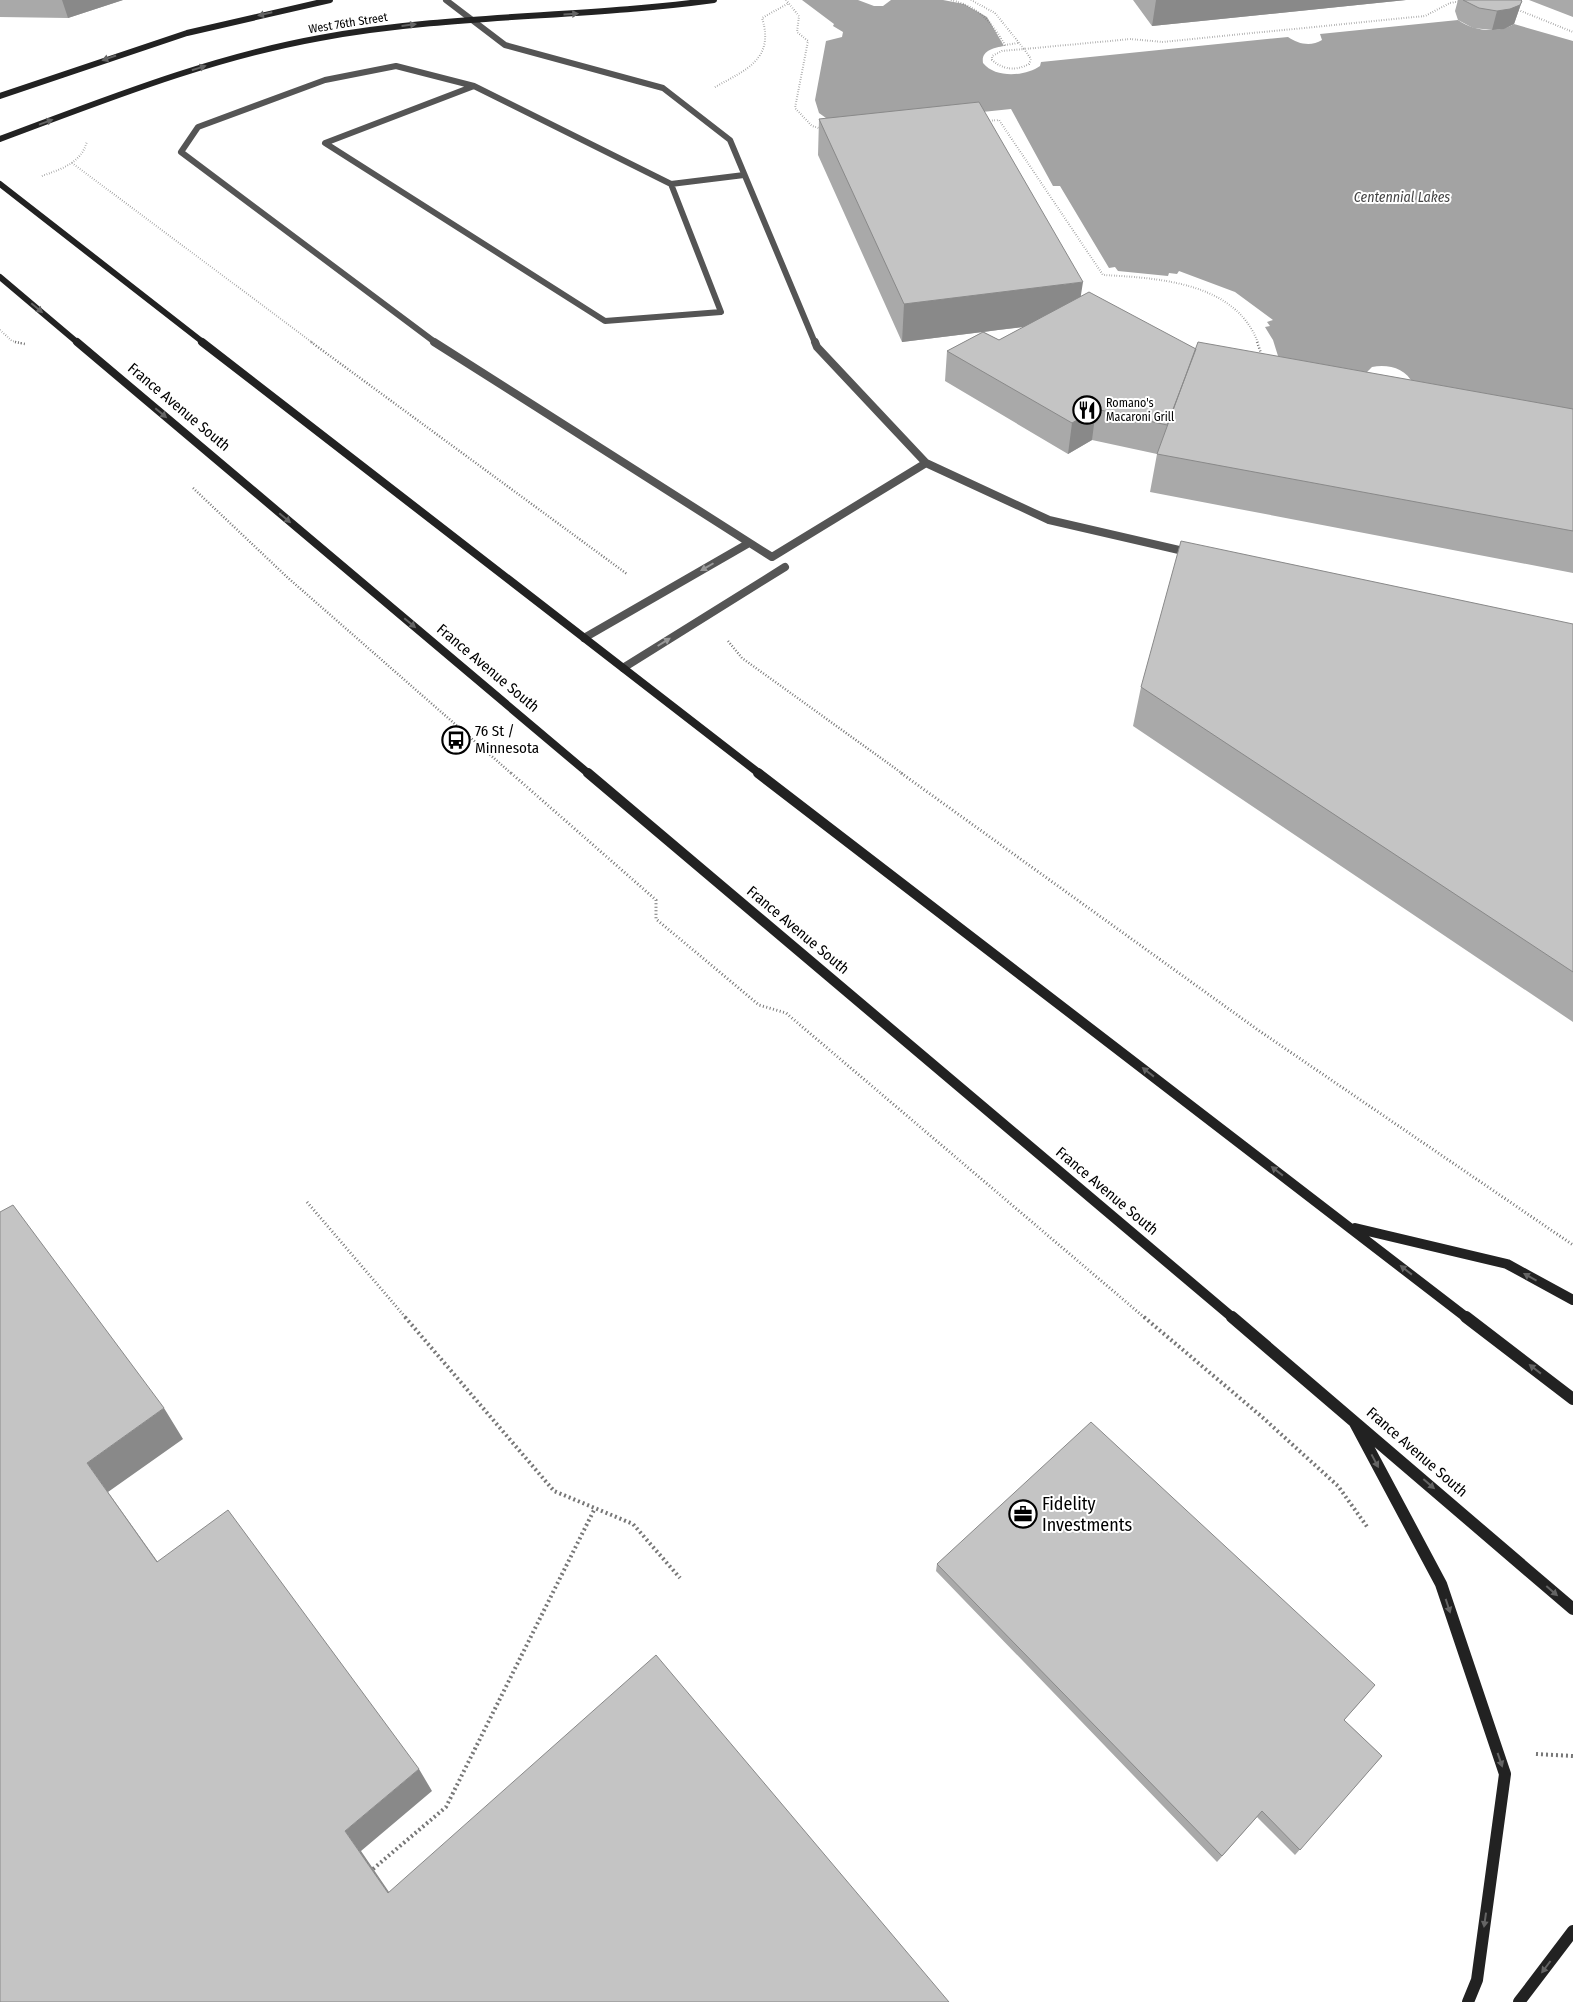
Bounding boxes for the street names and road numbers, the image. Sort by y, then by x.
street label: West 76th Street [308,10,389,36]
street label: France Avenue South [124,359,234,455]
street label: France Avenue South [433,620,543,716]
street label: France Avenue South [743,882,853,978]
street label: France Avenue South [1052,1143,1162,1239]
street label: France Avenue South [1363,1403,1471,1501]

